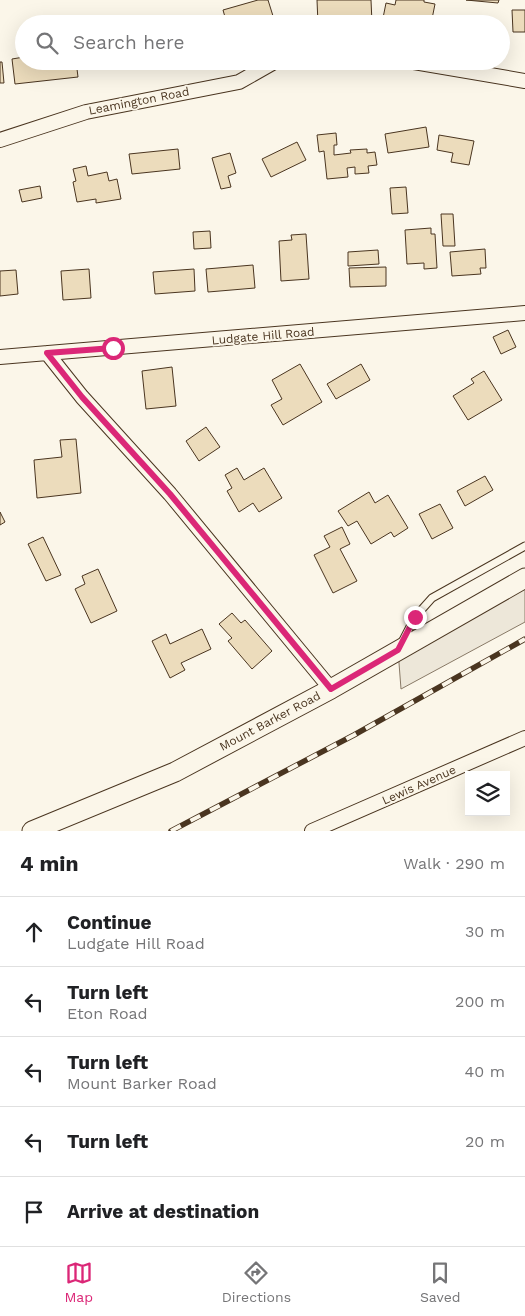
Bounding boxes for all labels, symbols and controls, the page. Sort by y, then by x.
search box [15,15,510,70]
icon: search [33,29,61,57]
text: Search here [73,31,184,54]
street label: Leamington Road [88,84,190,118]
street label: Ludgate Hill Road [211,325,315,347]
route start [102,337,125,360]
route end [404,606,427,629]
street label: Mount Barker Road [217,688,323,754]
street label: Lewis Avenue [380,762,458,808]
map controls [465,771,510,816]
button: layers [465,771,510,816]
text: 4 min [20,851,78,876]
text: Walk · 290 m [403,854,505,873]
text: Continue [67,911,151,934]
icon: ahead [20,918,48,946]
text: 30 m [465,922,505,941]
text: Ludgate Hill Road [67,934,205,953]
text: Turn left [67,981,148,1004]
icon: left [20,988,48,1016]
text: 200 m [455,992,505,1011]
text: Eton Road [67,1004,148,1023]
text: Turn left [67,1051,148,1074]
icon: left [20,1058,48,1086]
text: 40 m [465,1062,505,1081]
text: Mount Barker Road [67,1074,217,1093]
icon: left [20,1128,48,1156]
text: Turn left [67,1130,148,1153]
text: 20 m [465,1132,505,1151]
icon: arrive [20,1198,48,1226]
text: Arrive at destination [67,1200,259,1223]
tab: Map [64,1259,93,1305]
tab: Directions [222,1259,291,1305]
tab: Saved [420,1259,461,1305]

